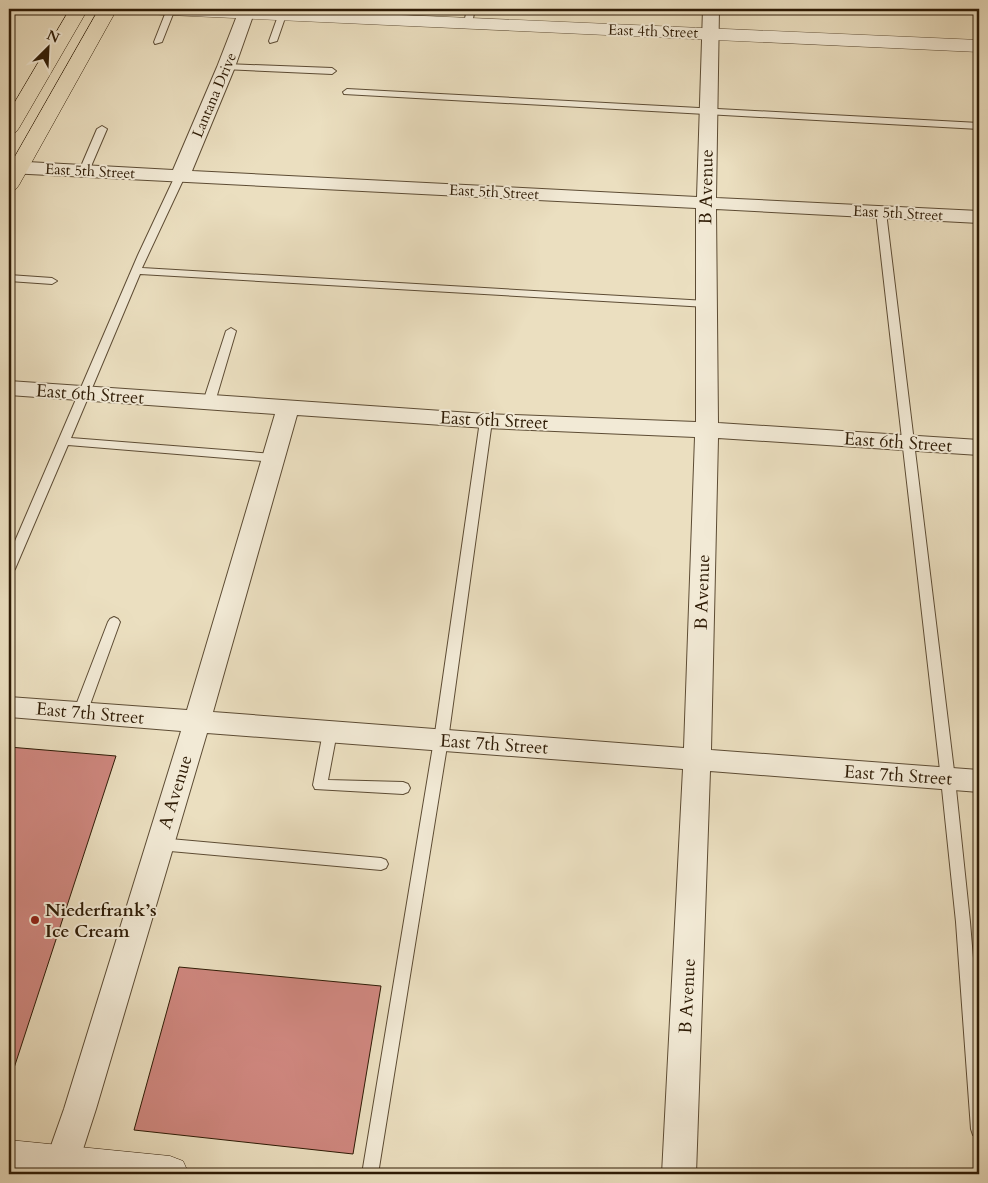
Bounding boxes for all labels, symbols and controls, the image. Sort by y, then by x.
street label: East 4th Street [608,19,699,43]
north arrow [22,22,72,72]
text: N [44,25,63,48]
street label: Lantana Drive [187,49,241,141]
street label: B Avenue [693,149,720,225]
street label: East 5th Street [44,159,136,183]
street label: East 5th Street [448,180,540,204]
street label: East 5th Street [852,201,944,225]
street label: East 6th Street [35,378,145,411]
street label: East 6th Street [439,405,549,436]
street label: East 6th Street [843,426,953,459]
street label: B Avenue [689,554,716,630]
street label: East 7th Street [35,696,145,731]
street label: East 7th Street [439,728,549,761]
street label: A Avenue [152,752,199,832]
street label: East 7th Street [843,759,953,792]
place label: Niederfrank’s Ice Cream [45,898,157,944]
marker: Niederfrank’s Ice Cream [29,914,41,926]
street label: B Avenue [673,958,702,1034]

